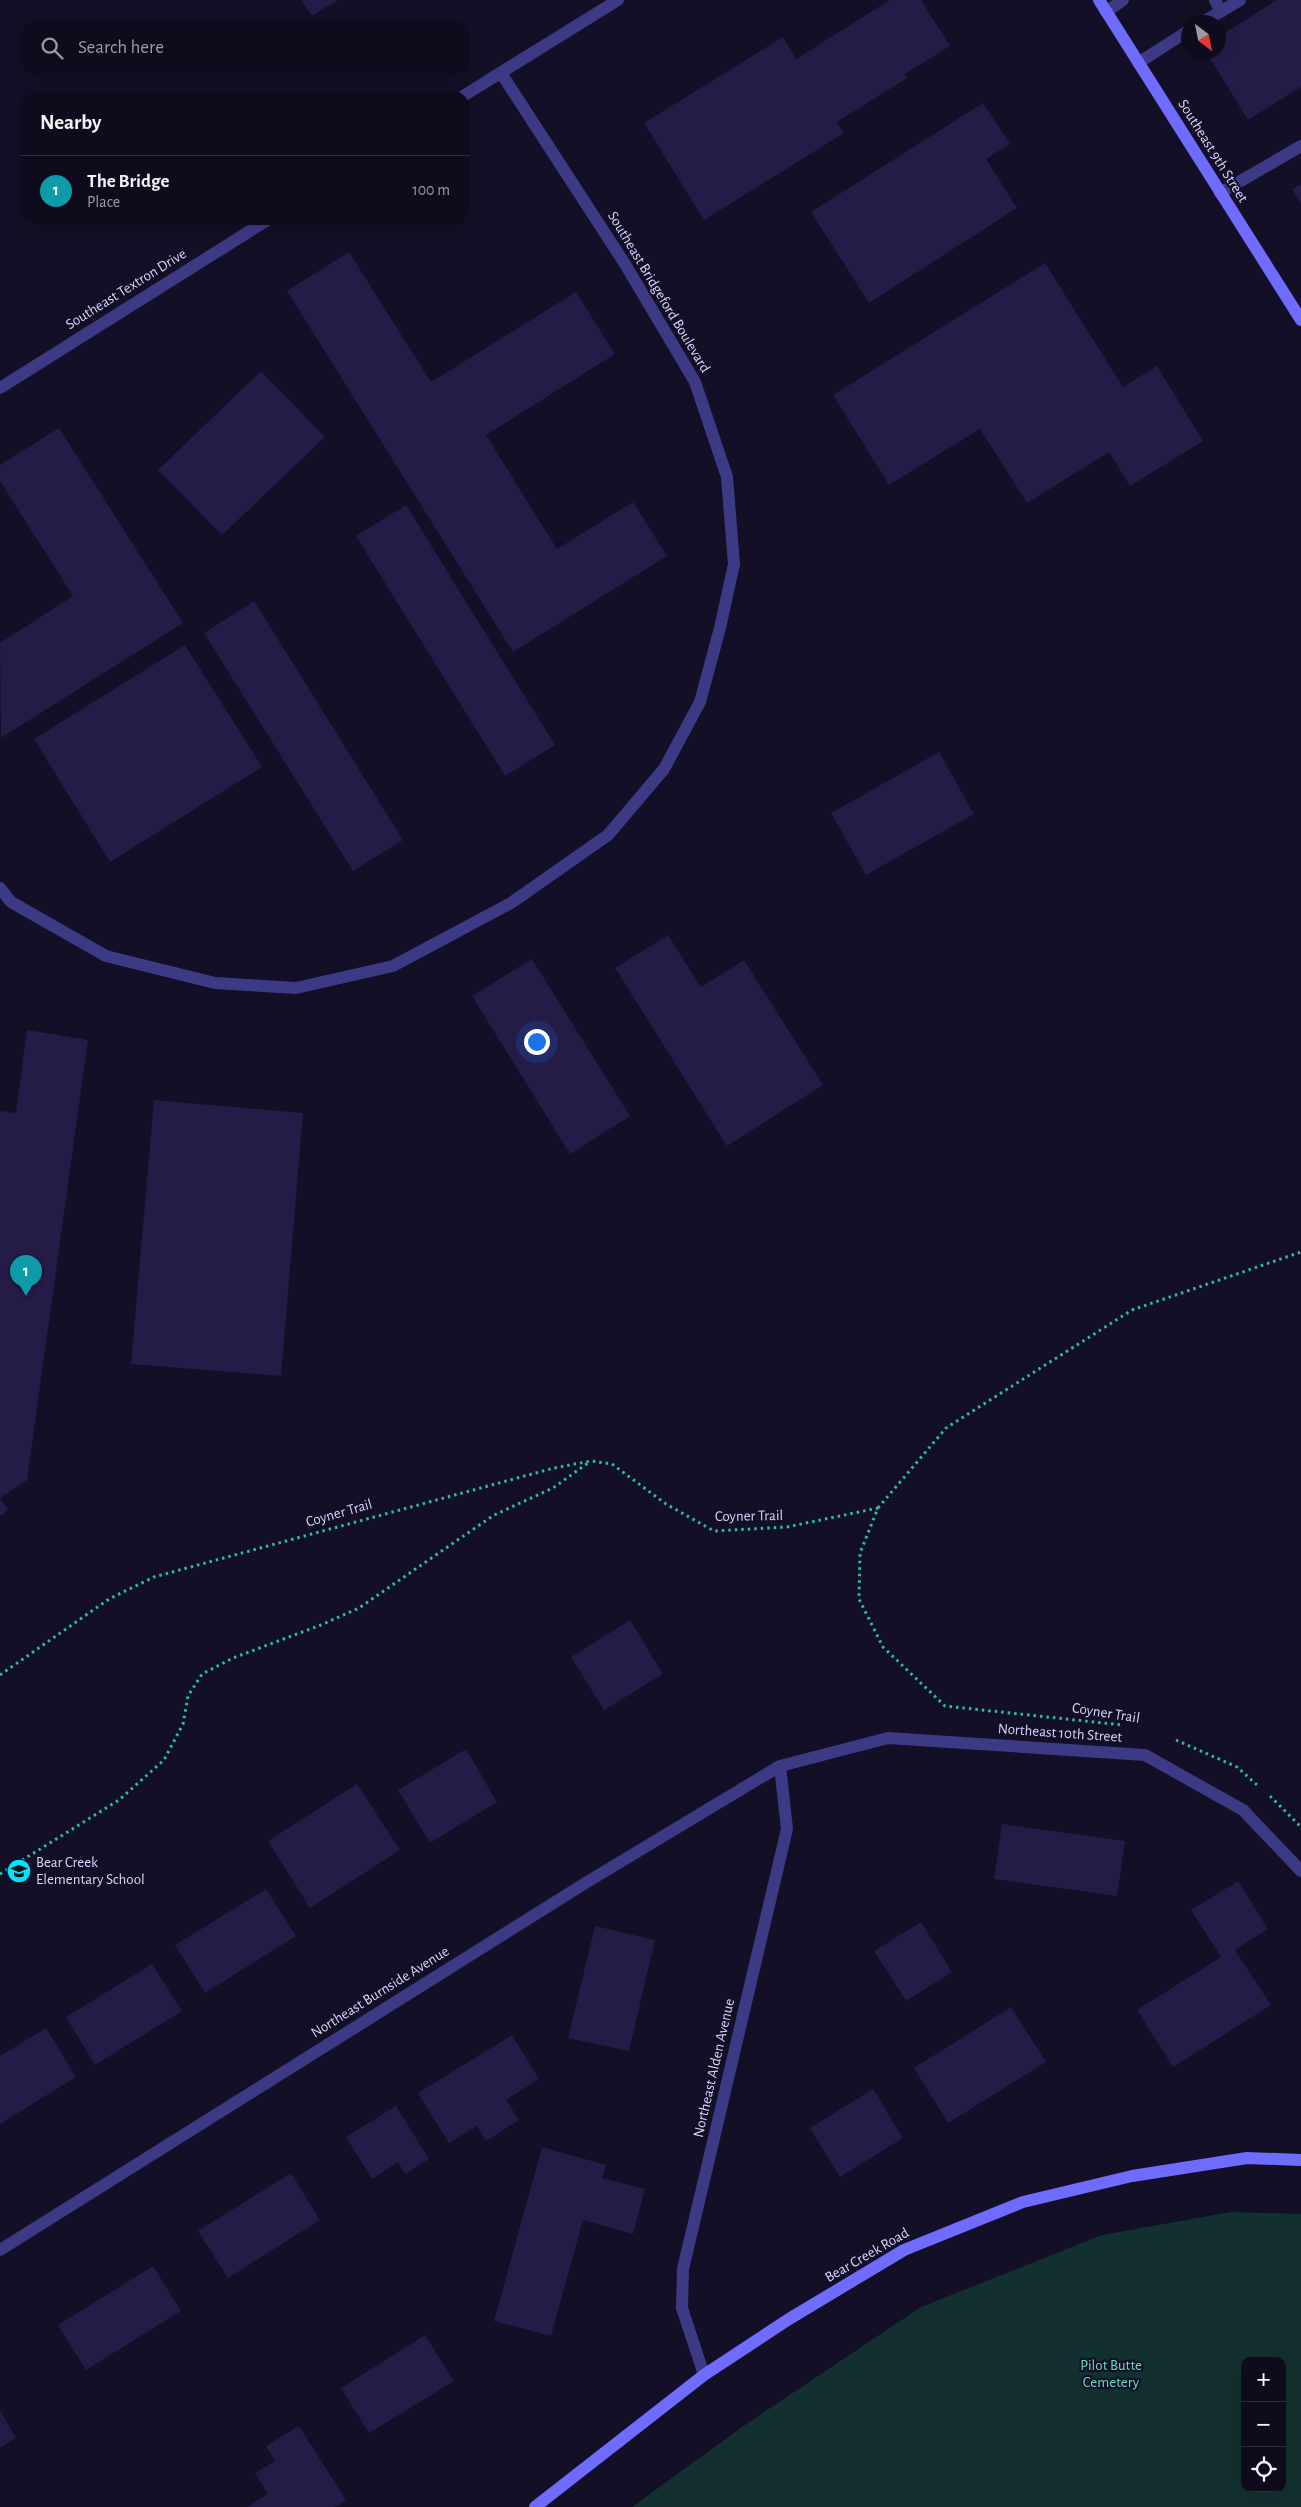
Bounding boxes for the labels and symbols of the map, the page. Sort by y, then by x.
north arrow [1181,15,1226,60]
street label: Southeast 9th Street [1175,97,1251,205]
street label: Southeast Bridgeford Boulevard [605,209,713,375]
street label: Southeast Textron Drive [63,246,189,332]
your location [524,1029,550,1055]
pin: 1 [10,1255,42,1296]
street label: Coyner Trail [304,1496,374,1530]
street label: Coyner Trail [715,1508,783,1524]
street label: Coyner Trail [1071,1700,1141,1726]
street label: Northeast 10th Street [997,1721,1123,1745]
place label: Bear Creek Elementary School [36,1855,145,1887]
school or university icon: Bear Creek Elementary School [6,1858,32,1884]
street label: Northeast Burnside Avenue [308,1943,452,2041]
street label: Northeast Alden Avenue [691,1997,737,2139]
street label: Bear Creek Road [822,2225,912,2285]
park label: Pilot Butte Cemetery [1080,2358,1142,2390]

